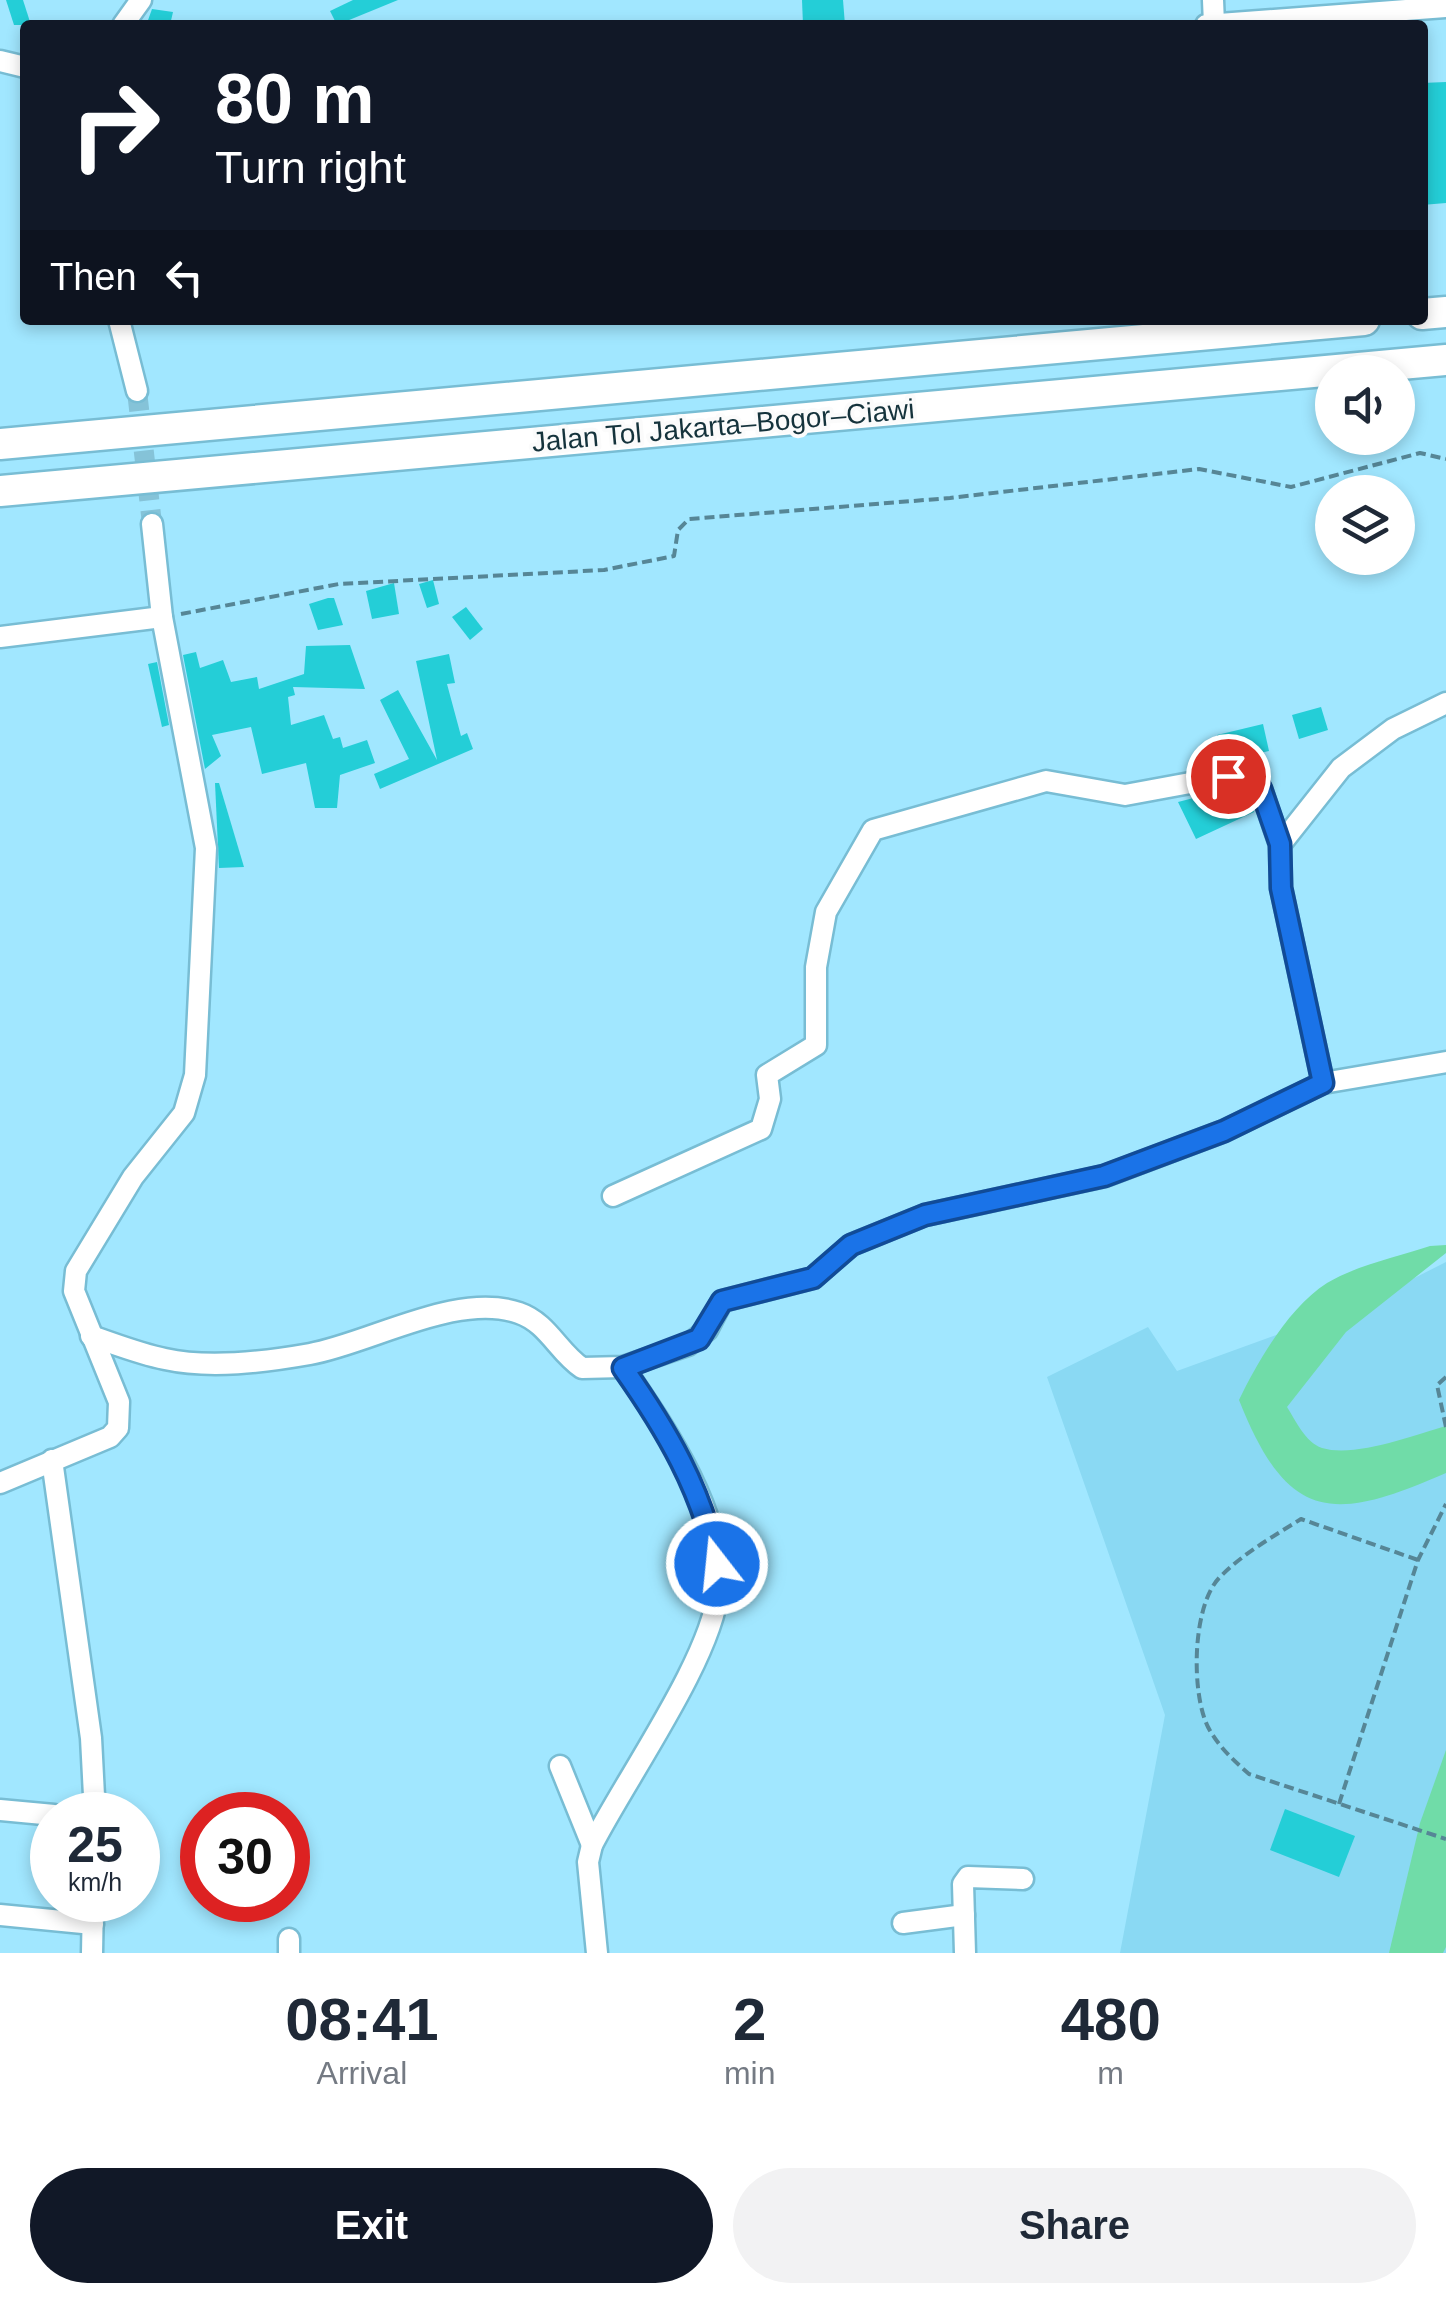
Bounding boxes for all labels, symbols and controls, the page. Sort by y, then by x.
icon: right [50,60,180,190]
text: 80 m [215,60,375,138]
text: Turn right [215,142,406,193]
icon: left [157,250,212,305]
text: Then [50,256,137,298]
map controls [1315,355,1415,575]
button: sound [1315,355,1415,455]
street label: Jalan Tol Jakarta–Bogor–Ciawi [530,393,916,458]
button: layers [1315,475,1415,575]
pin [1186,734,1271,819]
icon: arrive [1201,749,1256,804]
position arrow [665,1512,769,1616]
speed limit sign: 30 [180,1792,310,1922]
text: 25 [67,1817,123,1873]
text: km/h [68,1868,122,1896]
text: 08:41 [285,1986,439,2053]
text: 2 [733,1986,766,2053]
text: 480 [1061,1986,1161,2053]
text: Arrival [317,2055,407,2091]
text: min [724,2055,775,2091]
text: m [1097,2055,1124,2091]
button: Exit [30,2168,713,2283]
button: Share [733,2168,1416,2283]

